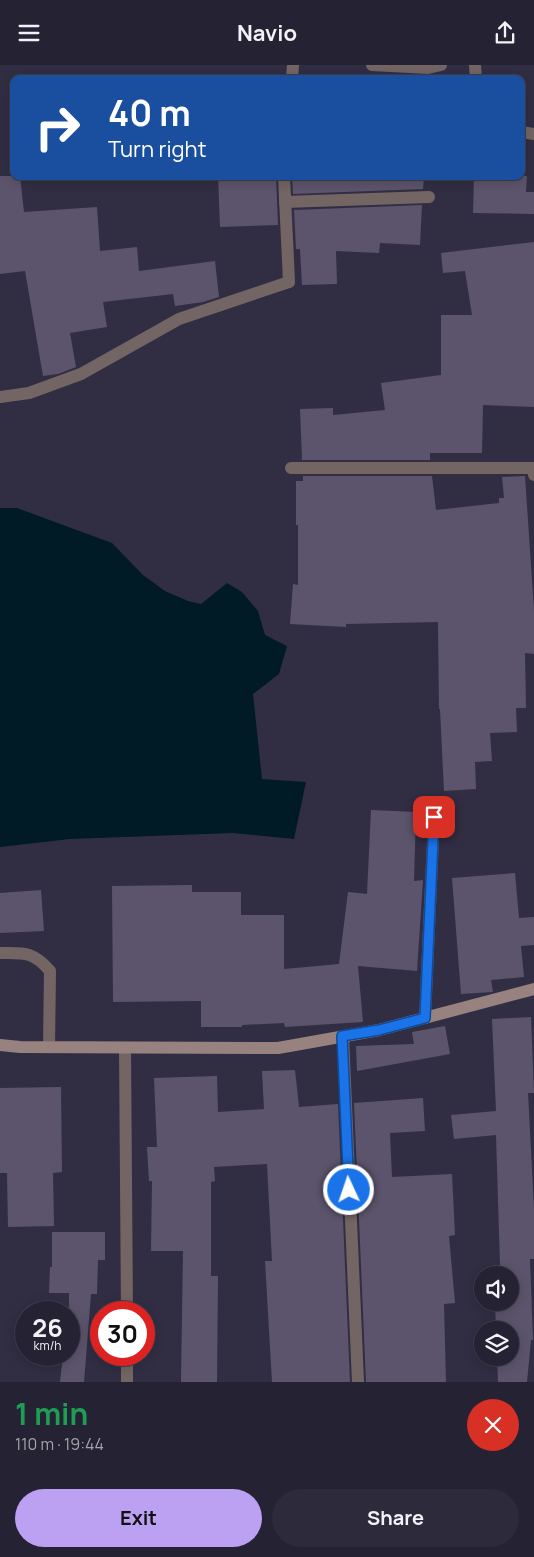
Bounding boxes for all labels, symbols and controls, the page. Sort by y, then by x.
text: Navio [237,18,297,48]
icon: menu [15,19,43,47]
icon: share [491,19,519,47]
text: 40 m [108,89,191,137]
icon: right [25,95,90,160]
text: Turn right [108,134,206,164]
pin [413,796,455,838]
icon: arrive [420,803,448,831]
position arrow [322,1163,374,1215]
map controls [474,1266,519,1366]
button: sound [474,1266,519,1311]
speed limit sign: 30 [90,1301,155,1366]
text: 26 [32,1310,63,1345]
button: layers [474,1321,519,1366]
text: km/h [34,1337,61,1354]
text: 1 min [15,1393,88,1434]
button: close [467,1399,519,1451]
text: 110 m · 19:44 [15,1433,104,1455]
button: Exit [15,1489,262,1547]
button: Share [272,1489,519,1547]

